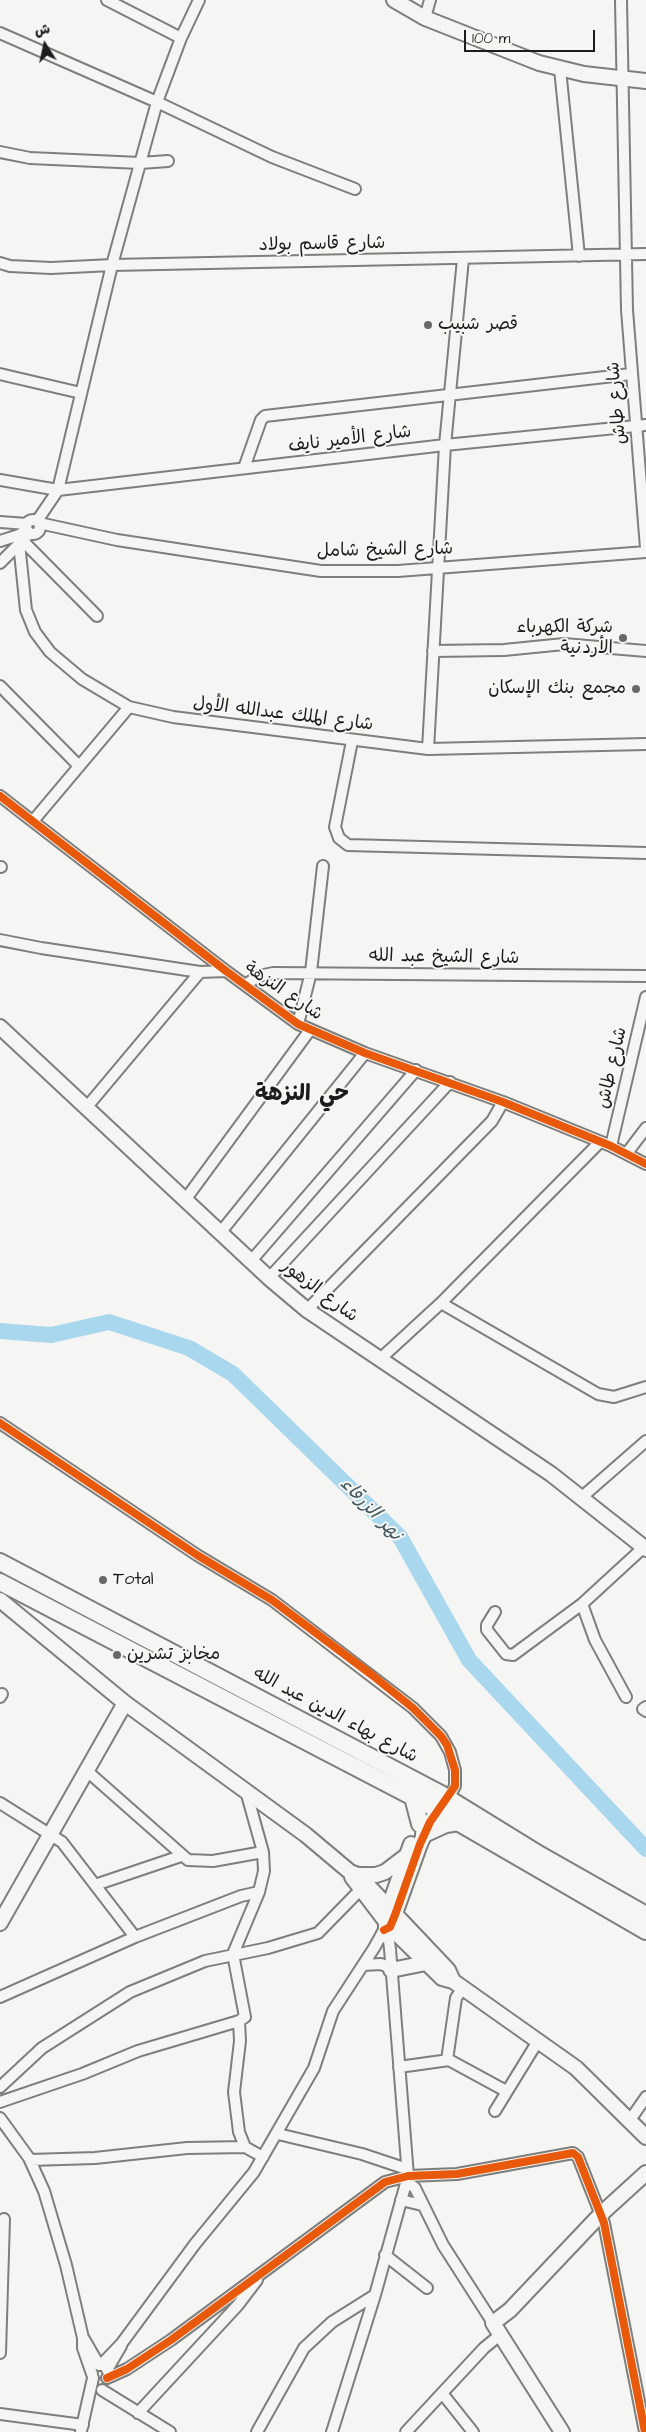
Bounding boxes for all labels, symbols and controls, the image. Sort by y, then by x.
text: ش [33,19,52,41]
north arrow [20,20,70,70]
scale bar [466,20,597,52]
text: 100 m [472,28,511,49]
street label: شارع قاسم بولاد [259,233,385,257]
place label: قصر شبيب [438,314,518,336]
marker: قصر شبيب [422,319,434,331]
street label: شارع طاش [604,361,632,445]
street label: شارع الأمير نايف [287,422,413,458]
street label: شارع الشيخ شامل [317,539,453,563]
place label: شركة الكهرباء الأردنية [516,617,613,660]
marker: شركة الكهرباء الأردنية [617,632,629,644]
place label: مجمع بنك الإسكان [488,678,626,700]
marker: مجمع بنك الإسكان [630,683,642,695]
street label: شارع الملك عبدالله الأول [192,693,374,737]
street label: شارع الشيخ عبد الله [369,946,519,970]
street label: شارع النزهة [240,958,326,1026]
street label: شارع طاش [593,1025,633,1111]
district label: حي النزهة [255,1082,349,1108]
street label: شارع الزهور [276,1256,362,1328]
water label: نهر الزرقاء [334,1474,406,1546]
place label: Total [113,1569,154,1591]
marker: Total [97,1574,109,1586]
place label: مخابز تشرين [127,1644,220,1666]
marker: مخابز تشرين [111,1649,123,1661]
street label: شارع بهاء الدين عبد الله [249,1663,421,1769]

